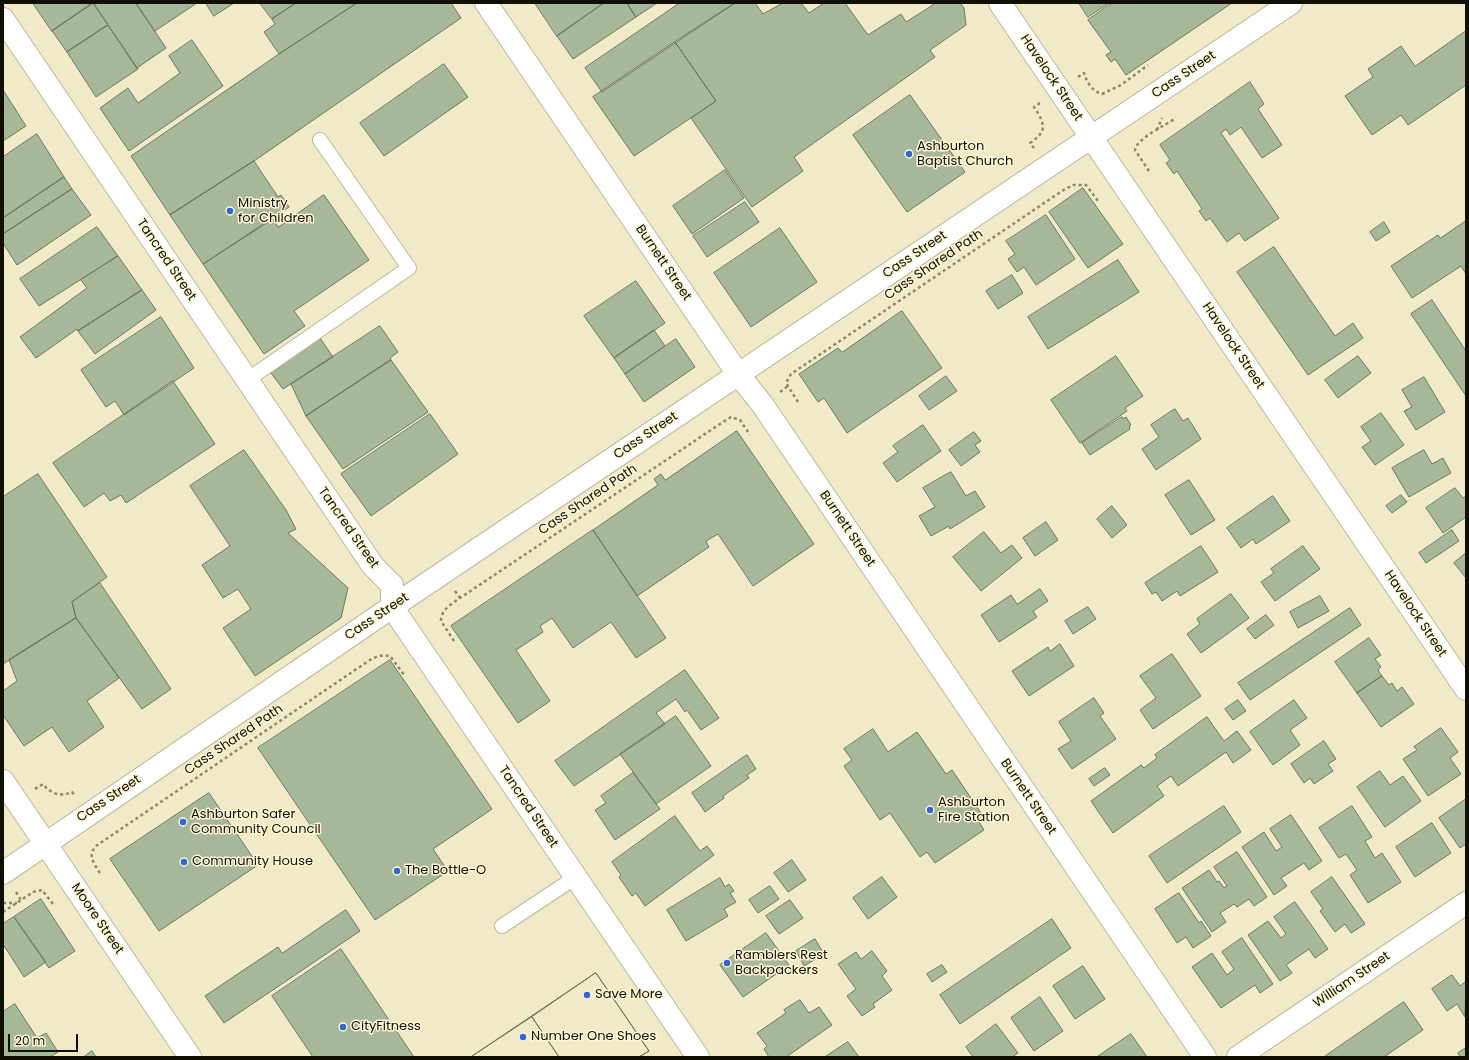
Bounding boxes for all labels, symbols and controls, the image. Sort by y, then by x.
street label: Havelock Street [1016,32,1086,124]
street label: Cass Street [1149,48,1219,102]
place label: Ashburton Baptist Church [917,139,1013,170]
marker: Ashburton Baptist Church [904,149,914,159]
place label: Ministry for Children [238,196,314,227]
marker: Ministry for Children [225,206,235,216]
street label: Tancred Street [133,216,199,304]
street label: Burnett Street [632,222,694,304]
street label: Cass Shared Path [882,226,986,304]
street label: Cass Street [880,228,950,282]
street label: Havelock Street [1198,300,1268,392]
street label: Cass Street [611,409,681,463]
street label: Cass Shared Path [536,461,640,539]
street label: Tancred Street [314,485,382,571]
street label: Burnett Street [816,488,878,570]
street label: Havelock Street [1380,568,1450,660]
street label: Cass Street [342,590,412,644]
street label: Cass Shared Path [182,701,286,779]
street label: Burnett Street [997,756,1059,838]
street label: Tancred Street [495,763,561,851]
street label: Cass Street [74,772,144,826]
place label: Ashburton Fire Station [938,795,1010,826]
marker: Ashburton Fire Station [925,805,935,815]
place label: Ashburton Safer Community Council [191,807,321,838]
marker: Ashburton Safer Community Council [178,817,188,827]
place label: Community House [192,854,313,870]
marker: Community House [179,857,189,867]
place label: The Bottle-O [405,863,486,879]
marker: The Bottle-O [392,866,402,876]
street label: Moore Street [68,881,126,957]
place label: Ramblers Rest Backpackers [735,948,828,979]
street label: William Street [1311,949,1393,1011]
marker: Ramblers Rest Backpackers [722,958,732,968]
place label: Save More [595,987,663,1003]
marker: Save More [582,990,592,1000]
place label: CityFitness [351,1019,421,1035]
marker: CityFitness [338,1022,348,1032]
scale bar [10,1026,80,1052]
place label: Number One Shoes [531,1029,656,1045]
text: 20 m [15,1032,45,1049]
marker: Number One Shoes [518,1032,528,1042]

